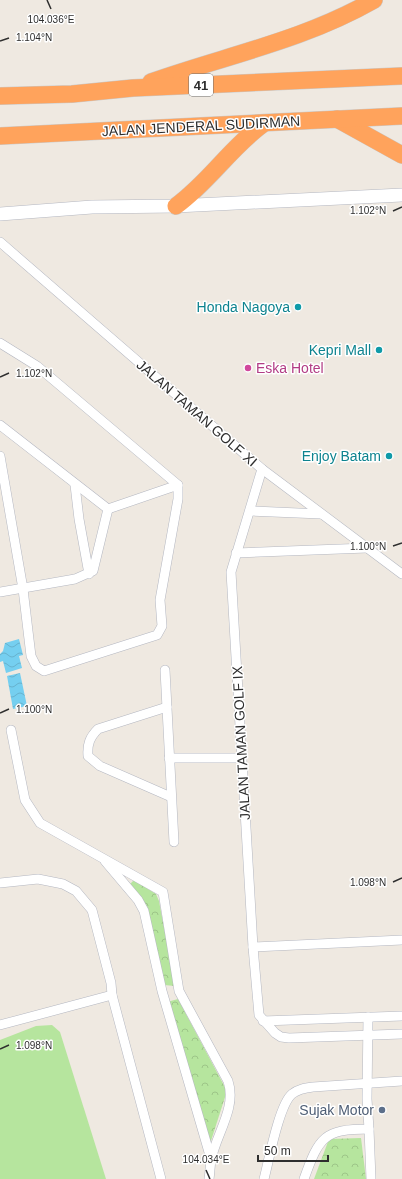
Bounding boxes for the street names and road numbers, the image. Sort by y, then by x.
road number: 41 [189,74,213,96]
street label: JALAN JENDERAL SUDIRMAN [101,113,301,139]
street label: JALAN TAMAN GOLF XI [134,356,260,470]
street label: JALAN TAMAN GOLF IX [229,665,253,820]

